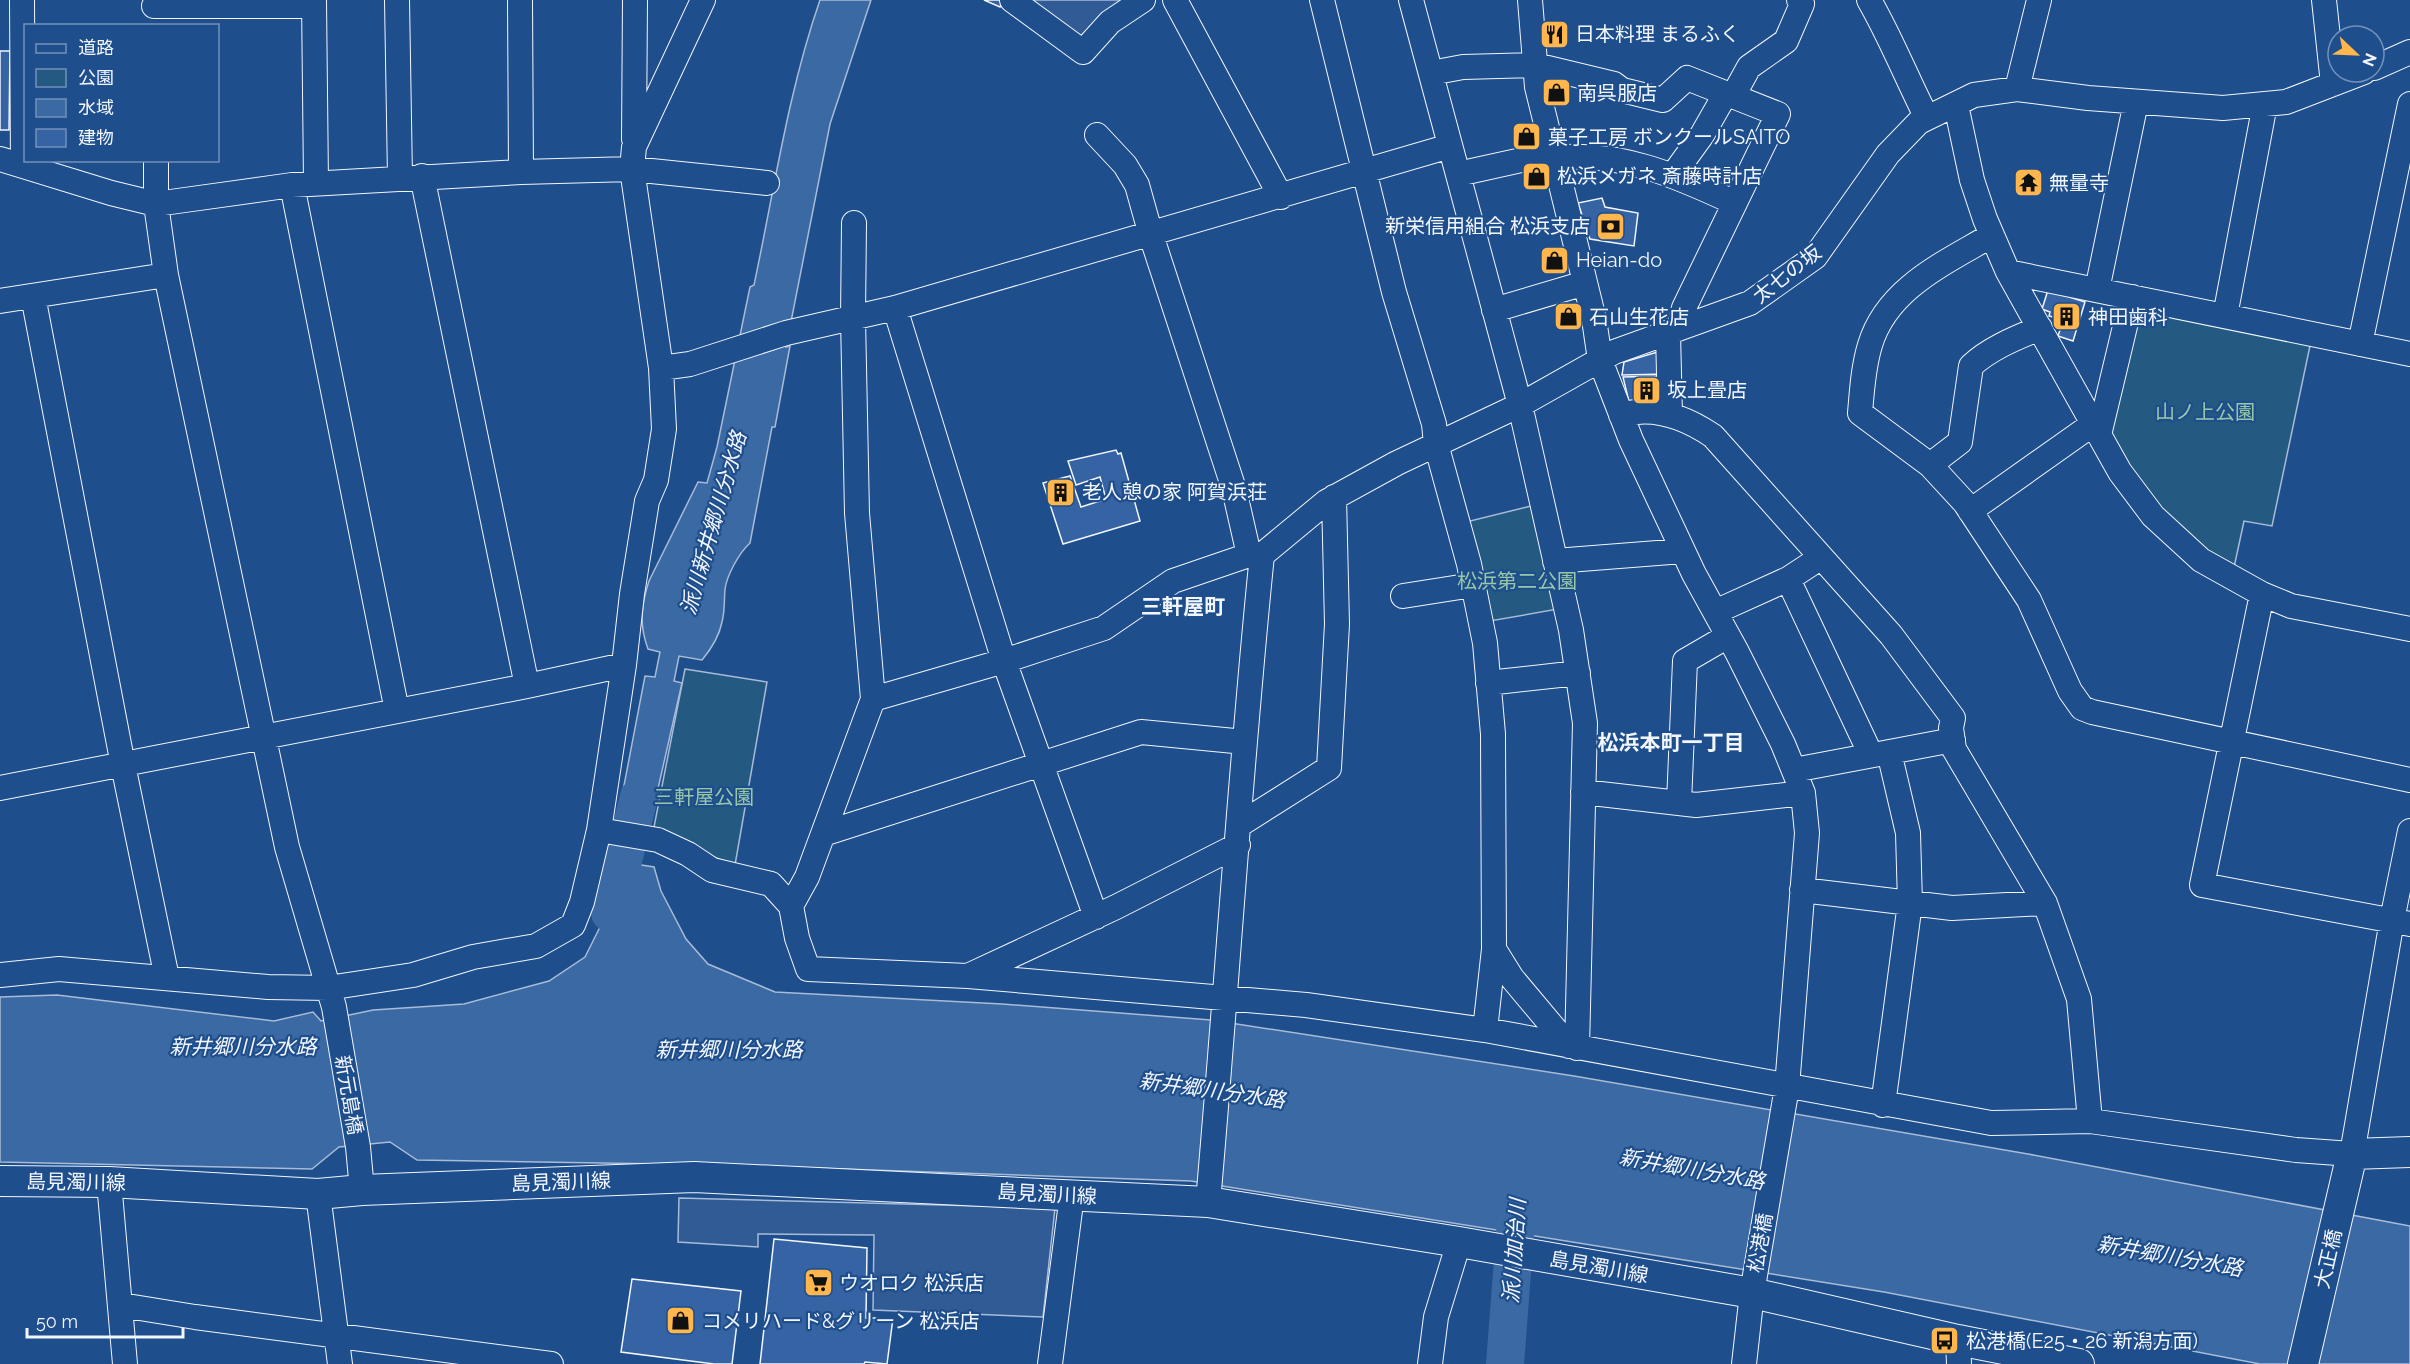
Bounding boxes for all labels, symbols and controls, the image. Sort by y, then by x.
restaurant icon: 日本料理 まるふく [1538,18,1570,50]
place label: 日本料理 まるふく [1575,22,1740,46]
legend [24,24,219,162]
north arrow [2326,24,2386,84]
text: 道路 [78,37,114,58]
text: N [2358,50,2380,69]
text: 公園 [78,67,114,88]
shop icon: 南呉服店 [1540,77,1572,109]
place label: 南呉服店 [1577,81,1657,105]
text: 水域 [78,97,114,118]
shop icon: 菓子工房 ボンクールSAITO [1511,121,1543,153]
place label: 菓子工房 ボンクールSAITO [1548,125,1790,149]
text: 建物 [78,127,114,148]
shop icon: 松浜メガネ 斎藤時計店 [1520,160,1552,192]
place label: 松浜メガネ 斎藤時計店 [1557,164,1762,188]
temple icon: 無量寺 [2012,167,2044,199]
place label: 無量寺 [2049,171,2109,195]
bank icon: 新栄信用組合 松浜支店 [1595,210,1627,242]
place label: 新栄信用組合 松浜支店 [1385,214,1590,238]
street label: 太七の坂 [1748,240,1826,308]
shop icon: Heian-do [1539,244,1571,276]
place label: Heian-do [1576,248,1662,272]
shop icon: 石山生花店 [1552,301,1584,333]
building icon: 神田歯科 [2051,301,2083,333]
place label: 石山生花店 [1589,305,1689,329]
place label: 神田歯科 [2088,305,2168,329]
building icon: 坂上畳店 [1630,374,1662,406]
place label: 坂上畳店 [1667,378,1747,402]
park label: 山ノ上公園 [2155,400,2255,424]
water label: 派川新井郷川分水路 [675,427,752,617]
building icon: 老人憩の家 阿賀浜荘 [1045,476,1077,508]
place label: 老人憩の家 阿賀浜荘 [1082,480,1267,504]
park label: 松浜第二公園 [1457,569,1577,593]
district label: 三軒屋町 [1141,594,1225,619]
district label: 松浜本町一丁目 [1598,730,1745,755]
park label: 三軒屋公園 [654,785,754,809]
water label: 新井郷川分水路 [170,1034,318,1059]
water label: 新井郷川分水路 [656,1037,804,1062]
street label: 新元島橋 [330,1054,368,1136]
water label: 新井郷川分水路 [1137,1067,1289,1113]
water label: 新井郷川分水路 [1617,1144,1769,1194]
street label: 島見濁川線 [511,1168,611,1196]
street label: 島見濁川線 [26,1169,126,1195]
street label: 島見濁川線 [996,1179,1098,1209]
water label: 派川加治川 [1498,1196,1530,1304]
street label: 松港橋 [1743,1211,1777,1275]
street label: 大正橋 [2310,1227,2346,1291]
water label: 新井郷川分水路 [2095,1231,2247,1281]
street label: 島見濁川線 [1548,1246,1650,1288]
supermarket icon: ウオロク 松浜店 [802,1267,834,1299]
place label: ウオロク 松浜店 [839,1271,984,1295]
scale bar [27,1301,183,1339]
shop icon: コメリハード&グリーン 松浜店 [665,1305,697,1337]
place label: コメリハード&グリーン 松浜店 [702,1309,979,1333]
text: 50 m [36,1311,78,1332]
bus stop icon: 松港橋(E25・26 新潟方面) [1929,1325,1961,1357]
place label: 松港橋(E25・26 新潟方面) [1966,1329,2198,1353]

